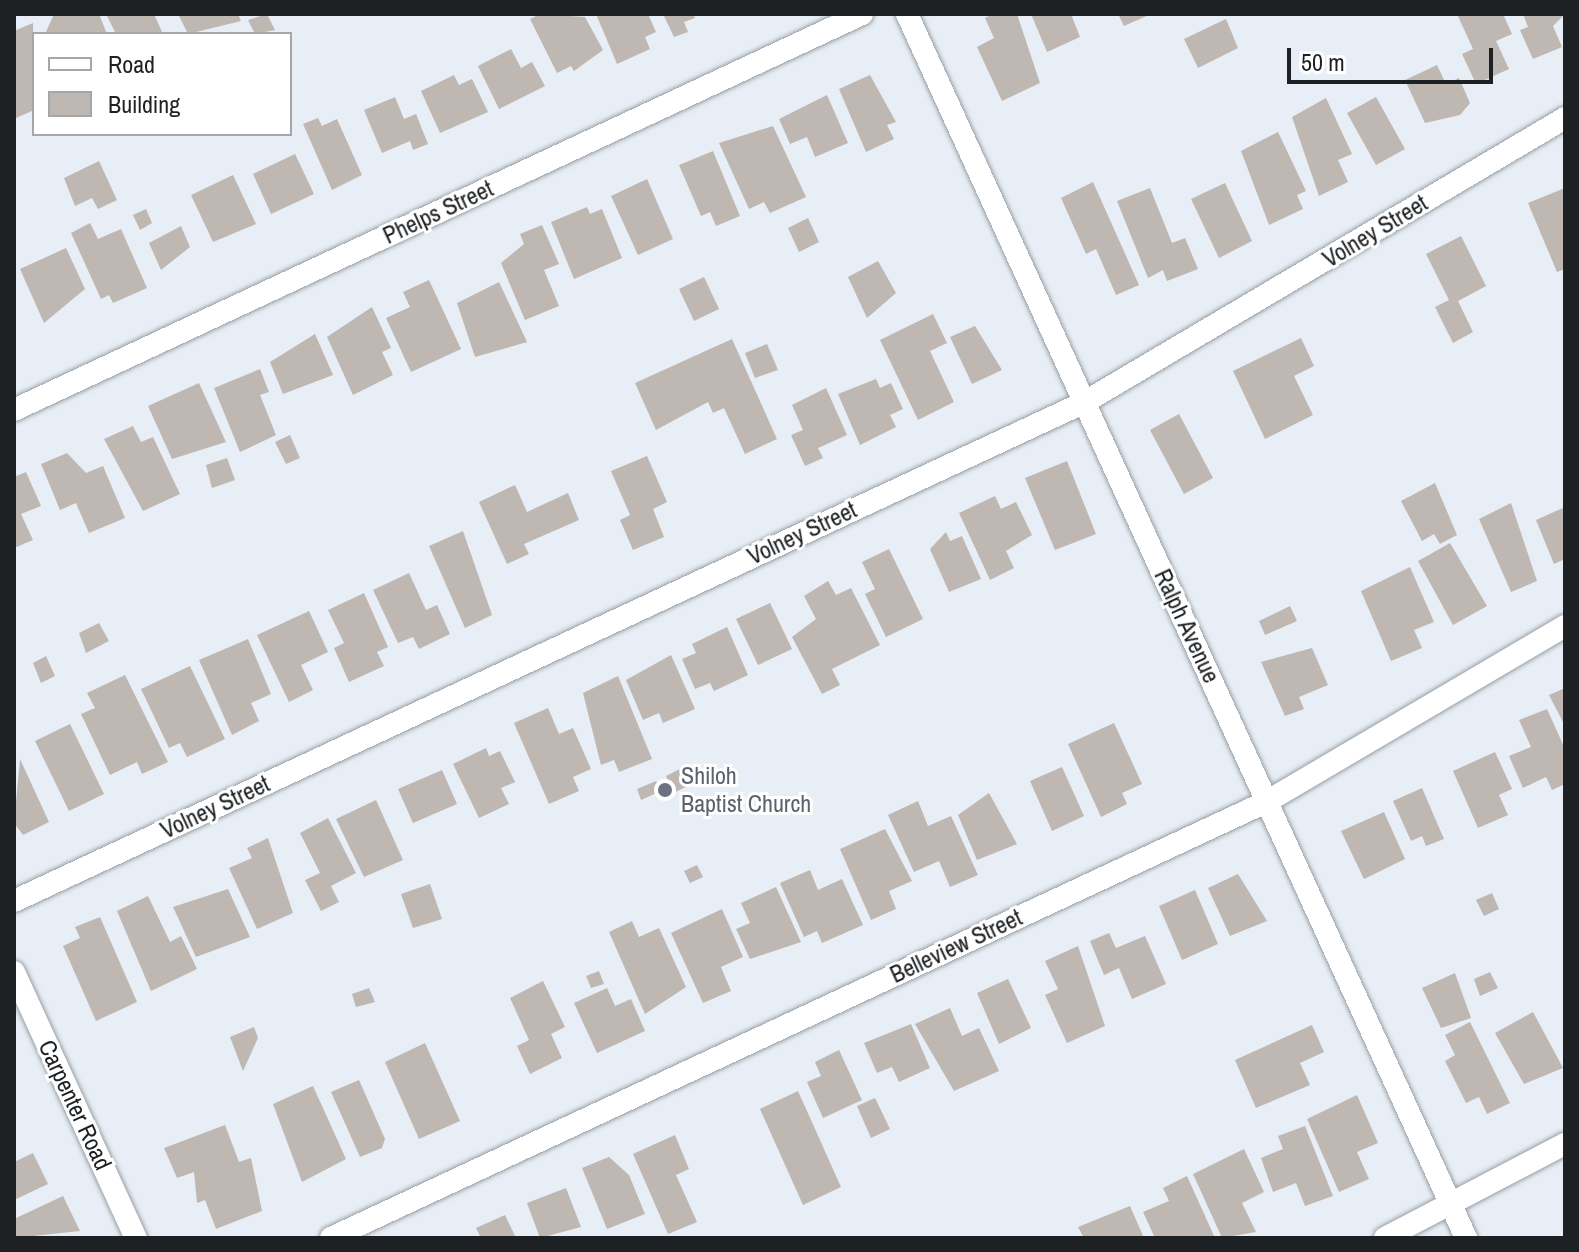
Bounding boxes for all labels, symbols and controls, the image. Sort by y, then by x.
legend [32,32,292,136]
scale bar [1291,32,1497,82]
text: 50 m [1301,46,1345,78]
text: Road [108,48,155,80]
text: Building [108,88,180,120]
street label: Phelps Street [378,174,498,250]
street label: Volney Street [1317,189,1433,273]
street label: Volney Street [743,495,861,571]
street label: Ralph Avenue [1148,564,1226,688]
place label: Shiloh Baptist Church [681,762,811,818]
street label: Volney Street [156,769,274,845]
marker: Shiloh Baptist Church [656,781,674,799]
street label: Belleview Street [885,903,1027,989]
street label: Carpenter Road [32,1035,118,1175]

